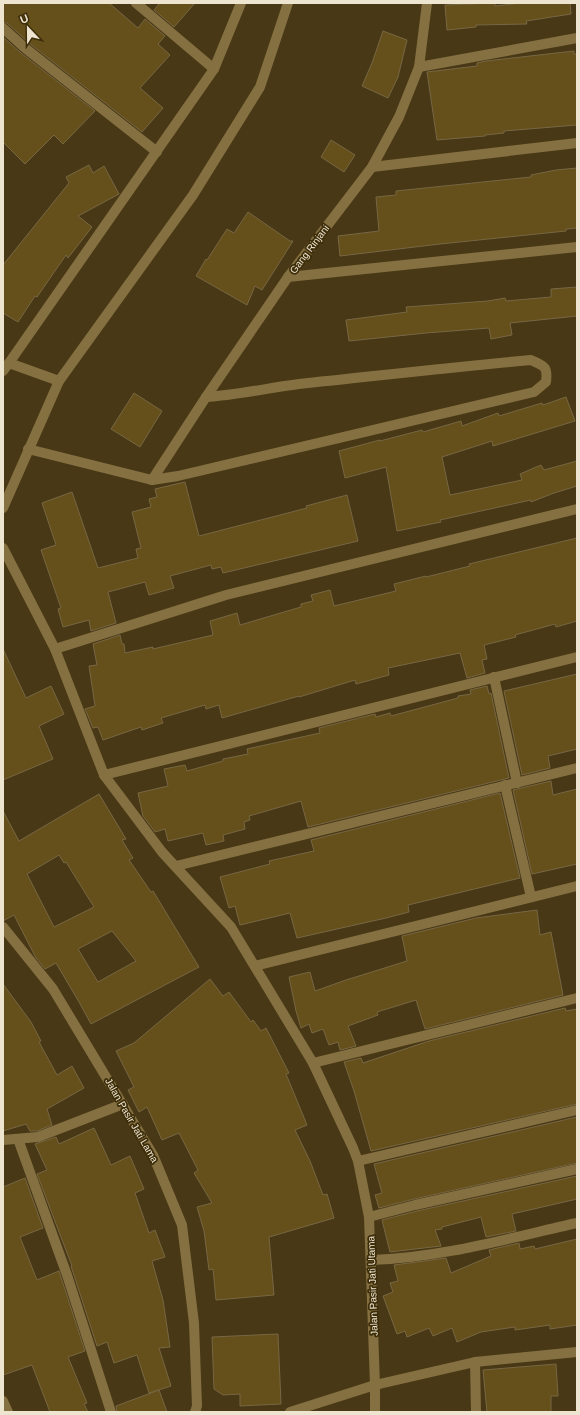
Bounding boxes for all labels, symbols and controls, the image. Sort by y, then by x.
north arrow [8,8,48,48]
text: U [18,12,30,26]
street label: Gang Rinjani [288,223,331,276]
street label: Jalan Pasir Jati Lama [103,1076,160,1165]
street label: Jalan Pasir Jati Utama [365,1235,380,1336]

